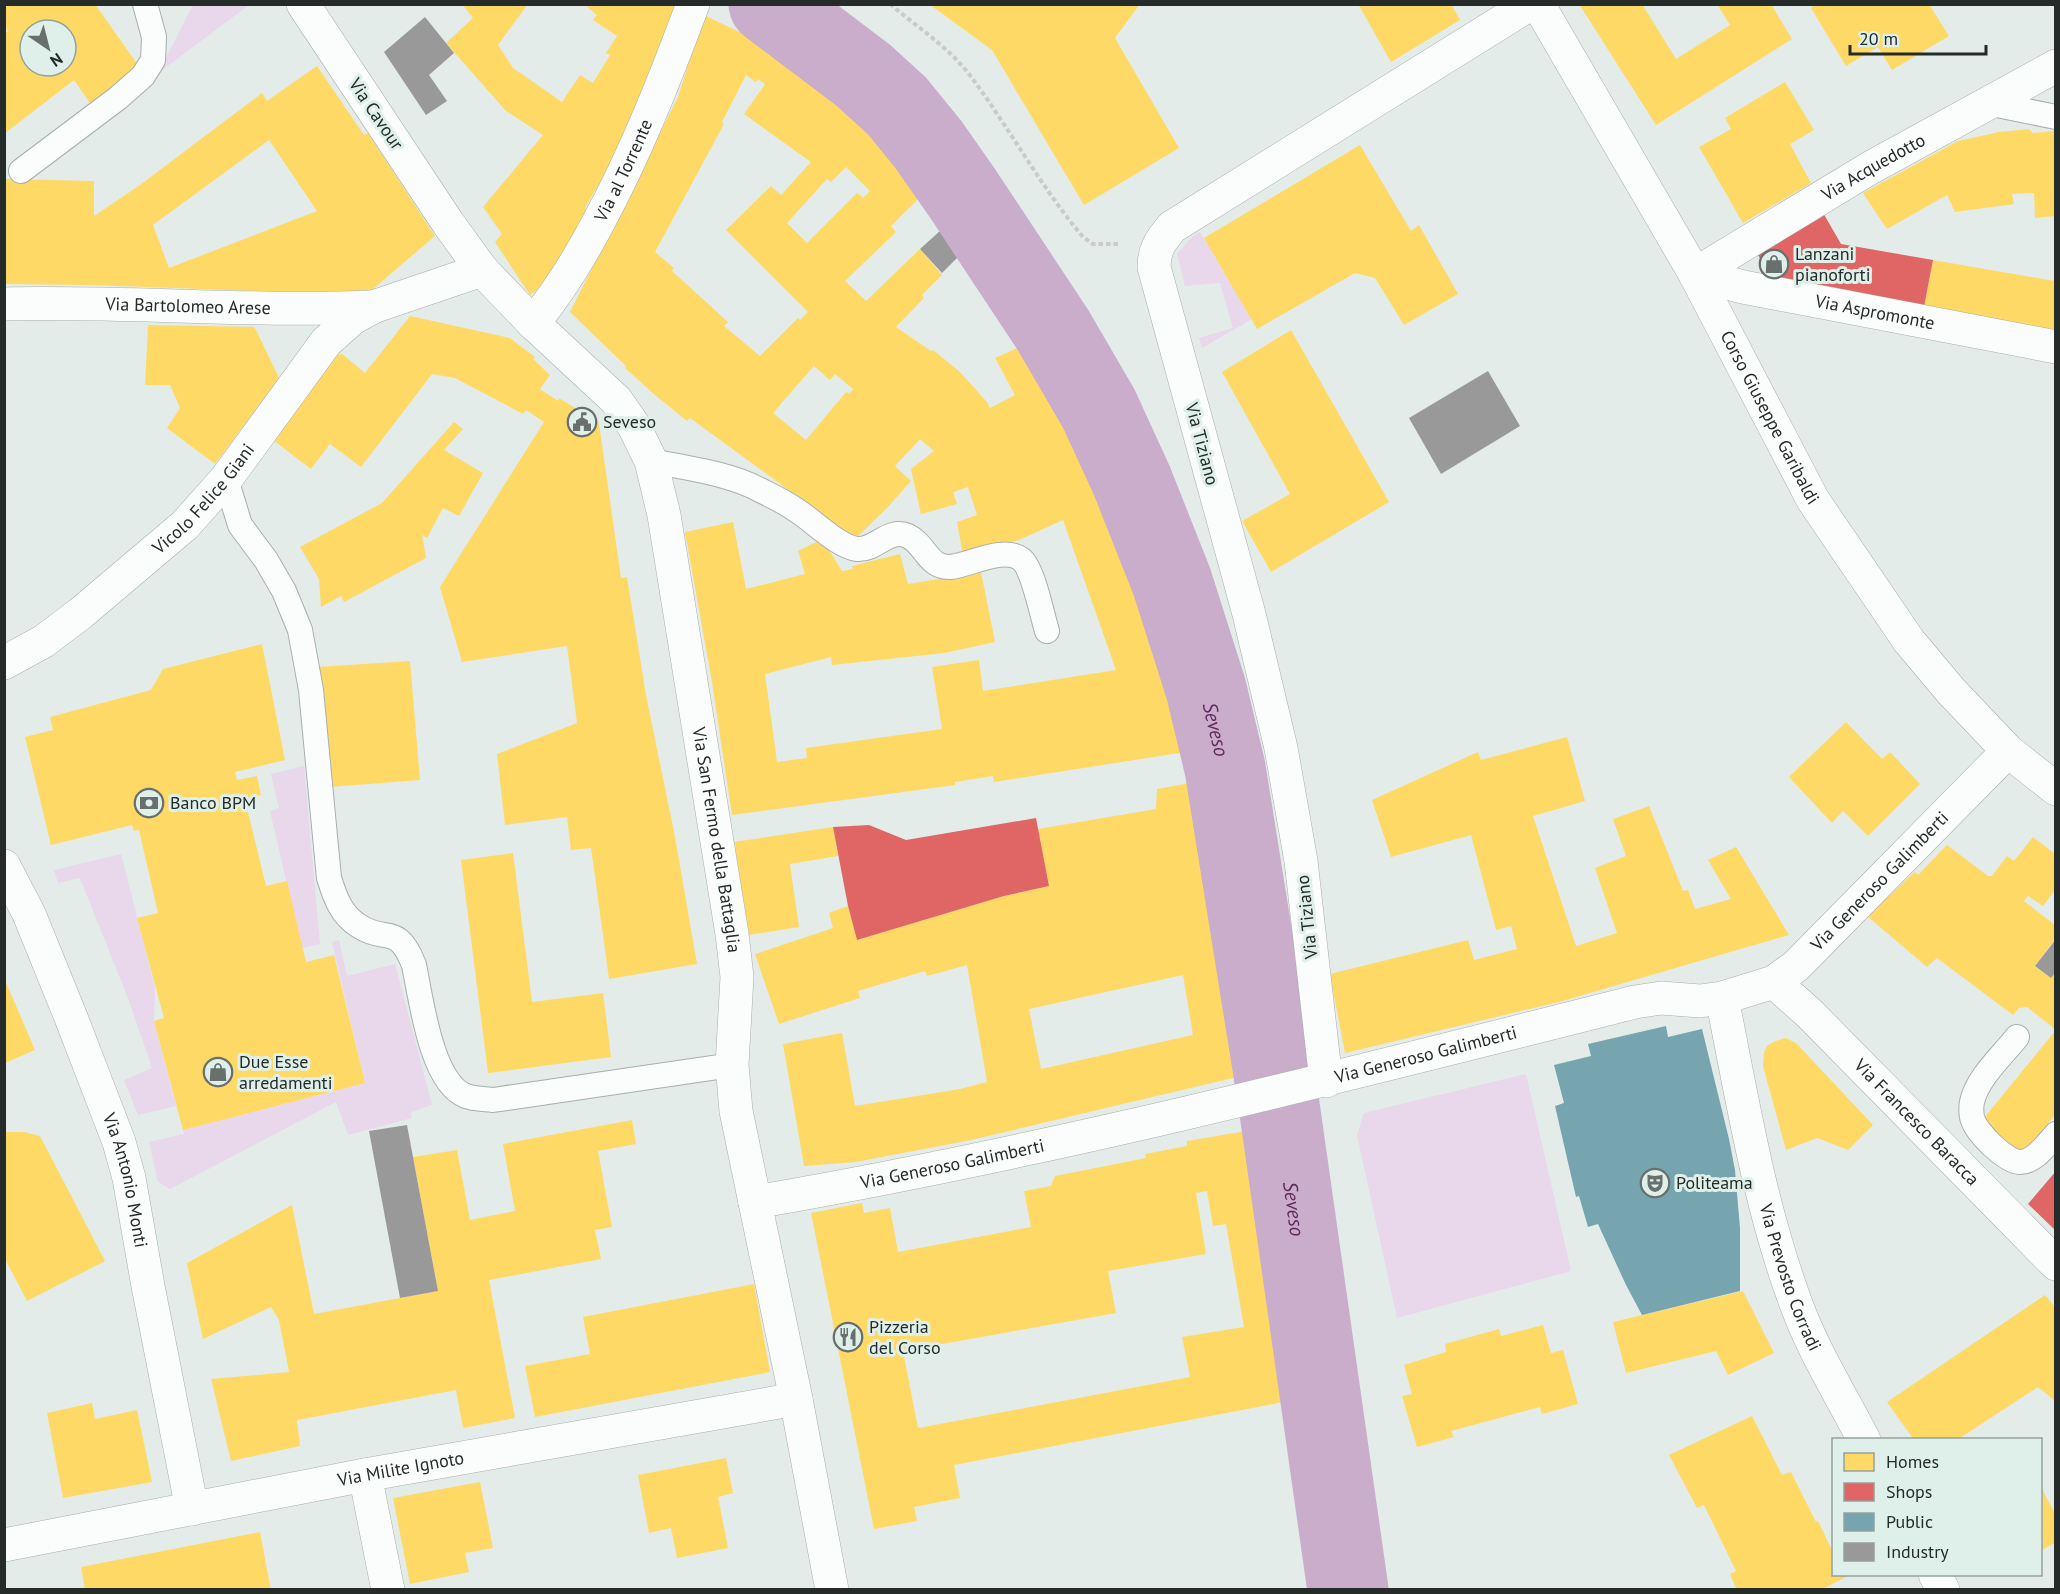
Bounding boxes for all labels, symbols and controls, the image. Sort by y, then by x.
north arrow [18,18,78,78]
scale bar [1850,18,1986,56]
text: 20 m [1859,27,1898,50]
text: N [47,49,67,71]
street label: Via Cavour [343,73,409,154]
street label: Via al Torrente [588,115,657,226]
street label: Via Acquedotto [1816,128,1929,206]
place label: Lanzani pianoforti [1795,242,1871,286]
shop icon: Lanzani pianoforti [1758,248,1790,280]
street label: Via Aspromonte [1812,289,1937,334]
street label: Via Bartolomeo Arese [104,292,271,319]
street label: Corso Giuseppe Garibaldi [1715,326,1825,509]
street label: Via Tiziano [1180,399,1225,488]
public building icon: Seveso [566,406,598,438]
place label: Seveso [603,410,656,433]
street label: Vicolo Felice Giani [147,439,259,559]
water label: Seveso [1197,699,1235,759]
street label: Via San Fermo della Battaglia [687,724,746,954]
bank icon: Banco BPM [133,787,165,819]
place label: Banco BPM [170,791,256,814]
street label: Via Generoso Galimberti [1805,806,1953,956]
street label: Via Tiziano [1291,874,1322,961]
street label: Via Generoso Galimberti [1331,1020,1519,1088]
place label: Due Esse arredamenti [239,1050,332,1094]
street label: Via Francesco Baracca [1849,1053,1984,1190]
shop icon: Due Esse arredamenti [202,1056,234,1088]
street label: Via Antonio Monti [97,1109,153,1249]
street label: Via Generoso Galimberti [858,1133,1046,1194]
theatre icon: Politeama [1639,1167,1671,1199]
place label: Politeama [1676,1171,1753,1194]
water label: Seveso [1277,1180,1311,1238]
street label: Via Prevosto Corradi [1754,1200,1827,1355]
place label: Pizzeria del Corso [869,1315,941,1359]
restaurant icon: Pizzeria del Corso [832,1321,864,1353]
legend [1832,1438,2042,1576]
street label: Via Milite Ignoto [335,1446,466,1491]
text: Homes [1886,1450,1939,1473]
text: Shops [1886,1480,1932,1503]
text: Public [1886,1510,1933,1533]
text: Industry [1886,1540,1949,1563]

